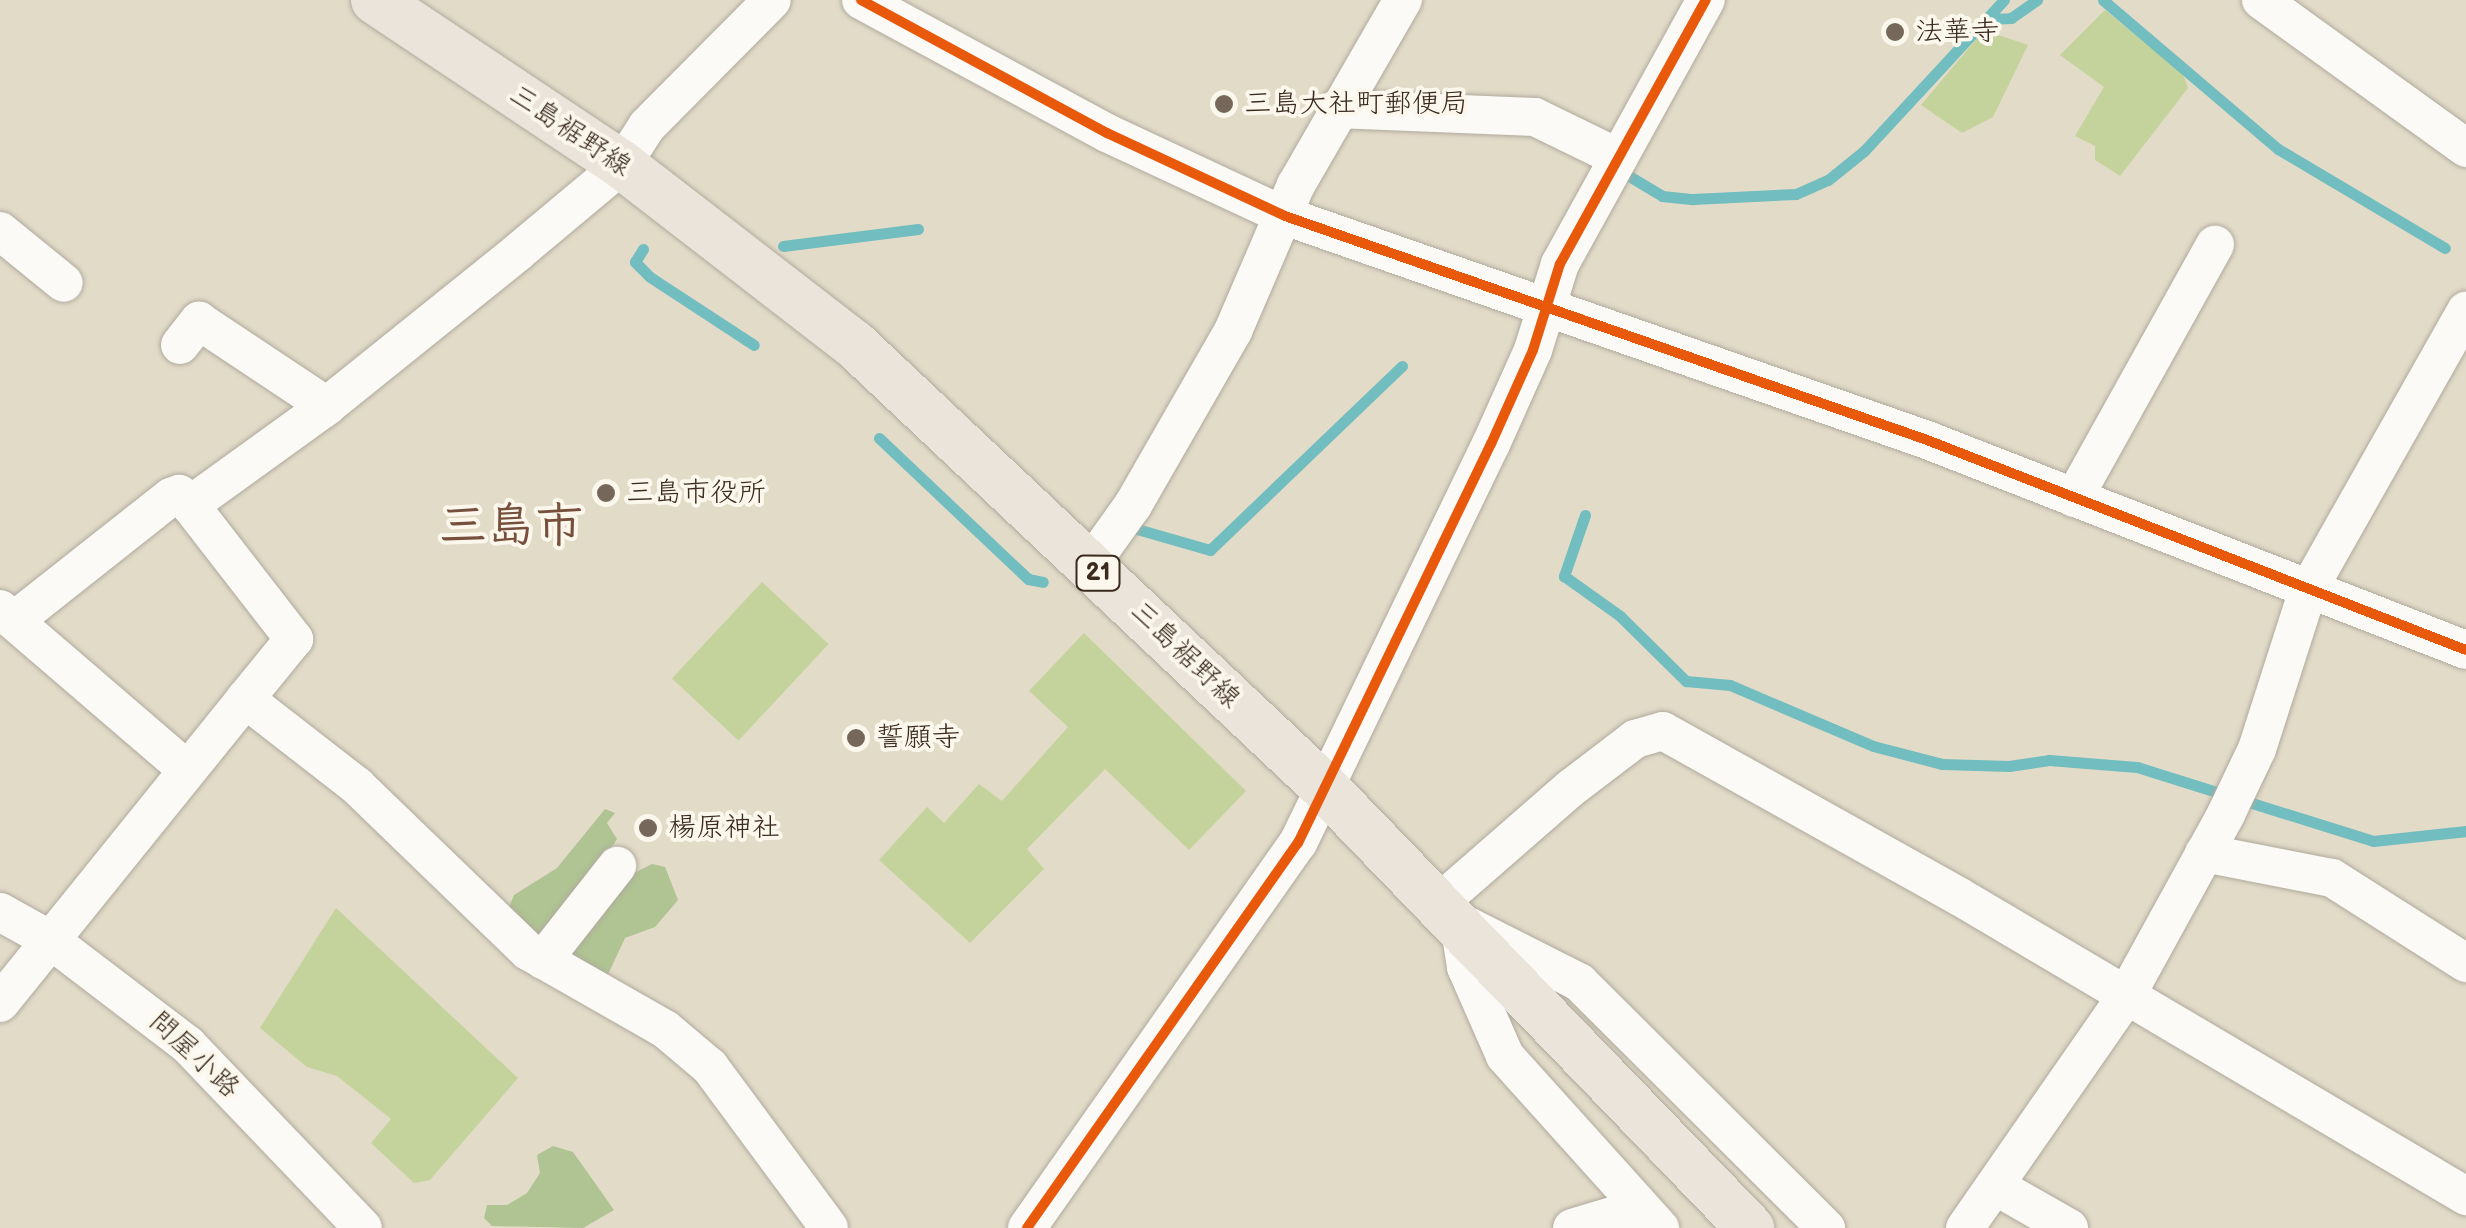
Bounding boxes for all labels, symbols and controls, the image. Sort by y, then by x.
place label: 法華寺 [1915,15,1999,49]
marker: 法華寺 [1884,21,1906,43]
street label: 三島裾野線 [503,78,637,184]
place label: 三島大社町郵便局 [1244,87,1468,121]
marker: 三島大社町郵便局 [1213,93,1235,115]
place label: 三島市役所 [626,476,766,510]
marker: 三島市役所 [595,482,617,504]
district label: 三島市 [439,498,583,556]
road number: 21 [1076,553,1120,593]
street label: 三島裾野線 [1123,594,1247,716]
place label: 誓願寺 [876,721,960,755]
marker: 誓願寺 [845,727,867,749]
place label: 楊原神社 [668,811,780,845]
marker: 楊原神社 [637,817,659,839]
street label: 問屋小路 [142,1005,246,1105]

